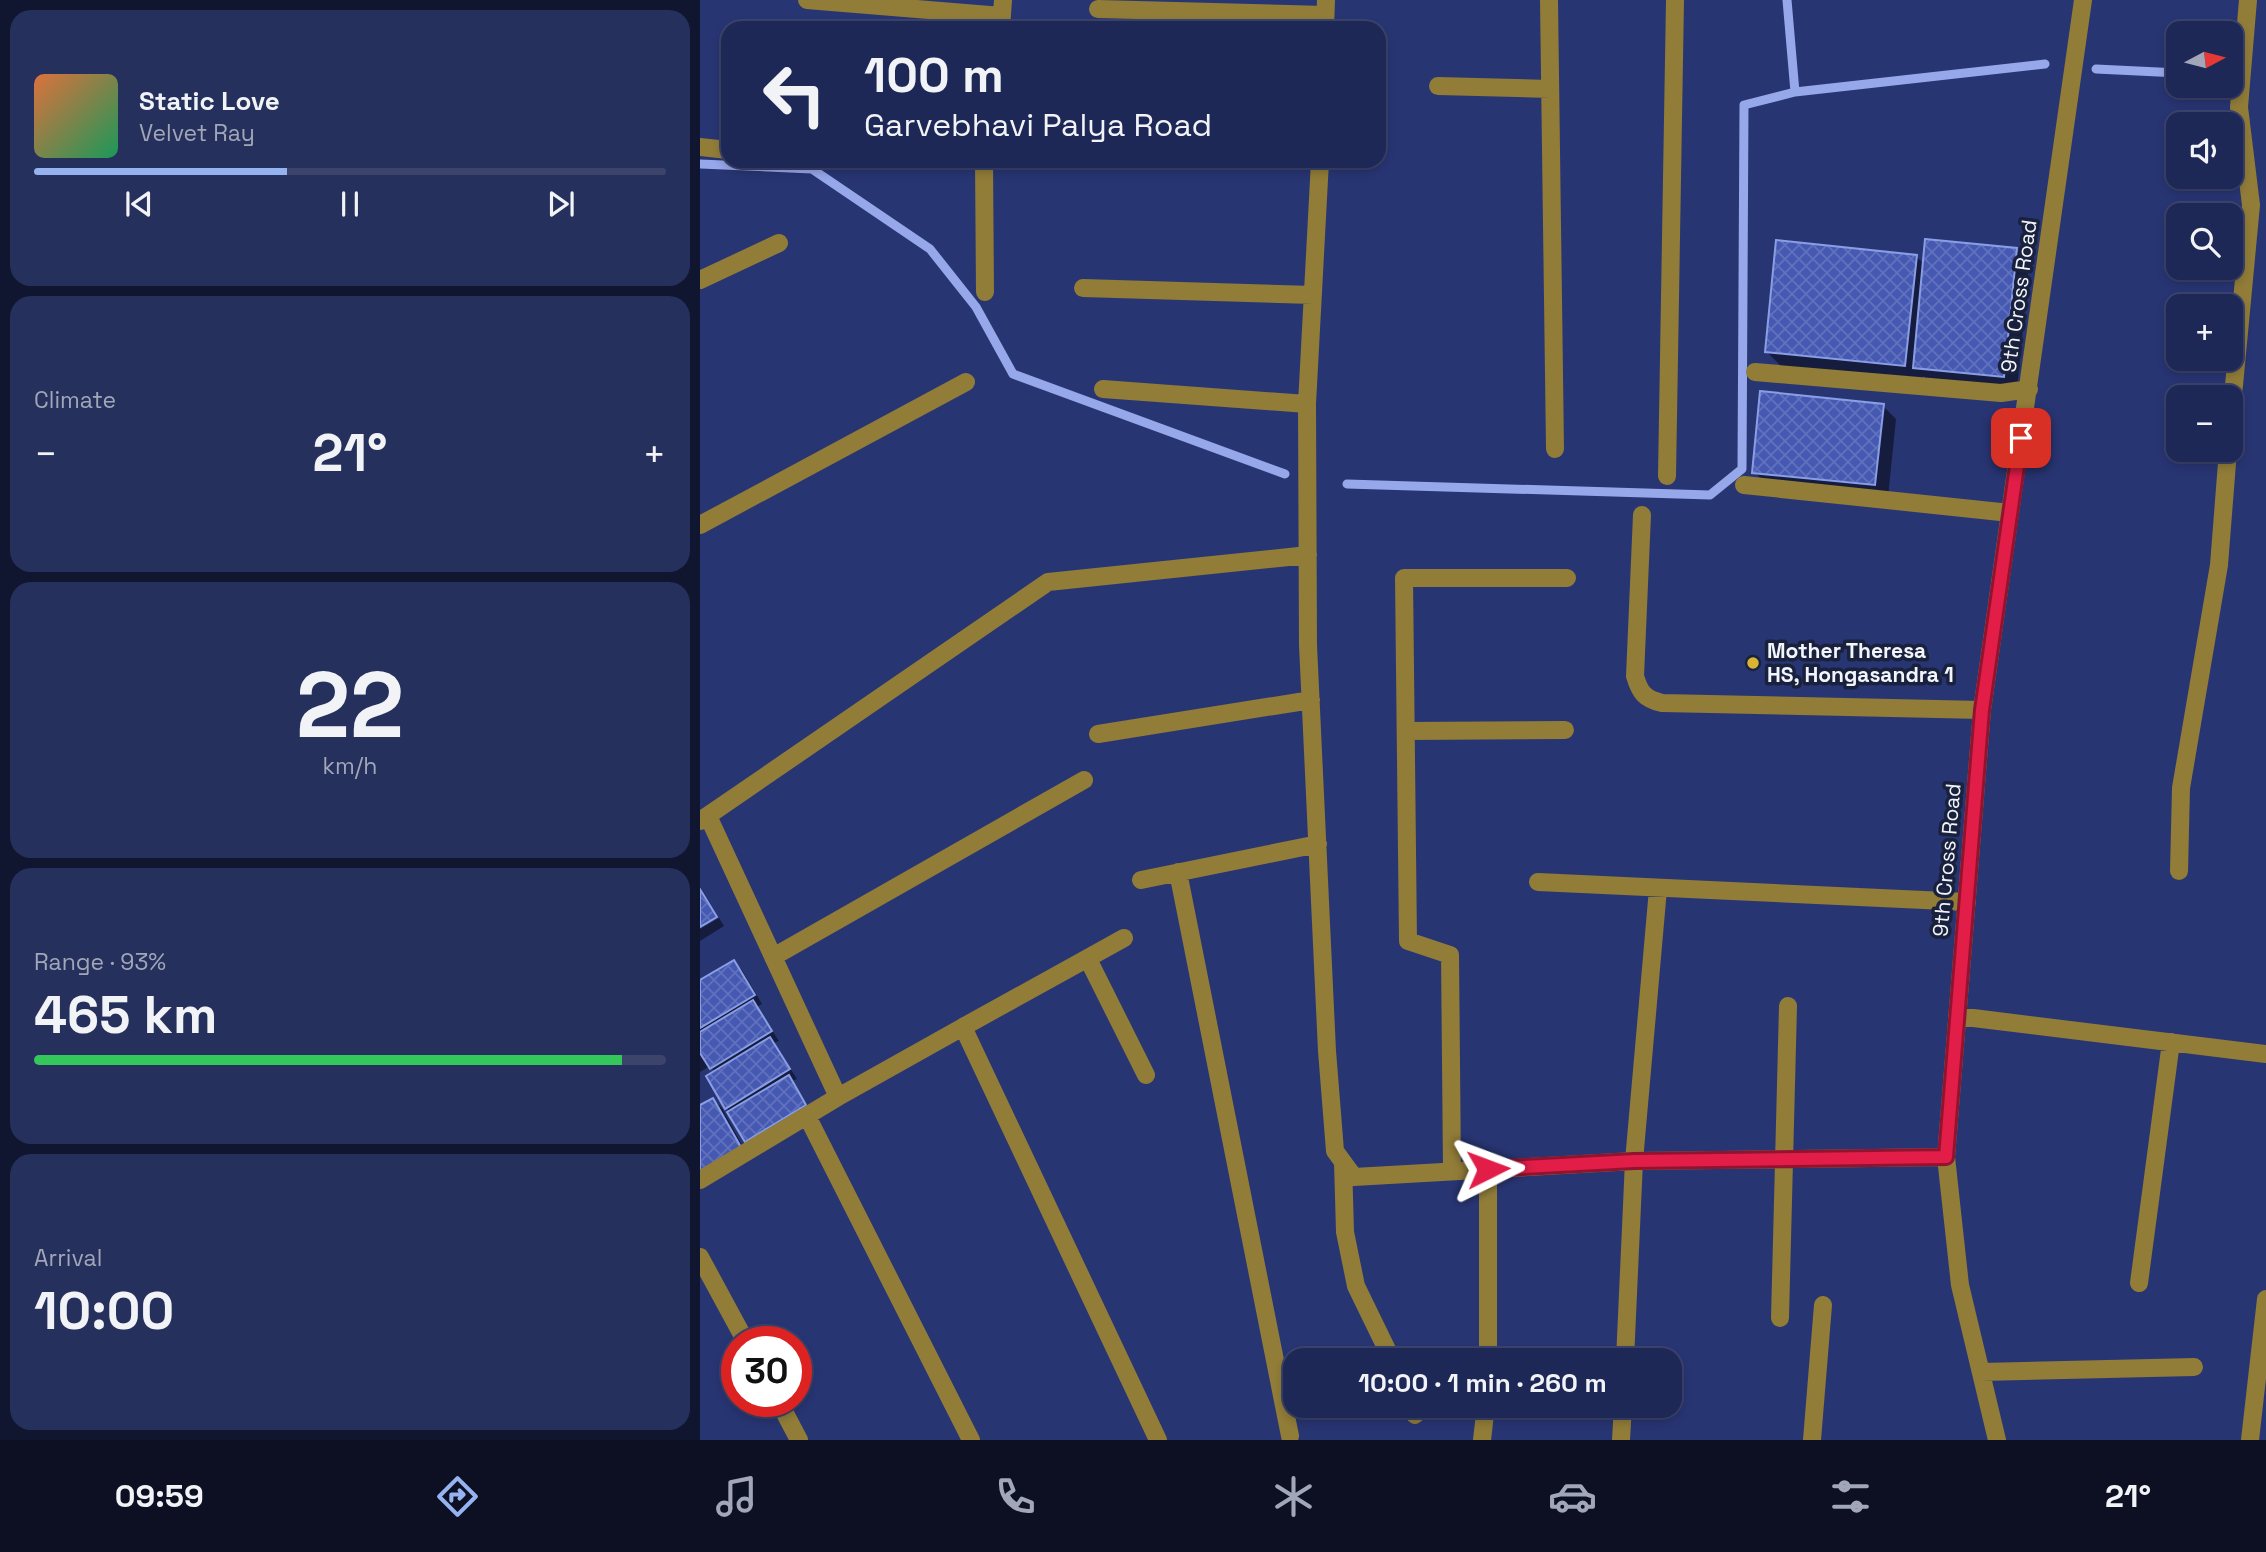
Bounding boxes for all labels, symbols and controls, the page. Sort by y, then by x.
north arrow [2166,21,2244,98]
map controls [2166,21,2243,462]
text: 100 m [864,44,1004,106]
icon: left [749,49,840,140]
text: Static Love [139,84,280,118]
text: Garvebhavi Palya Road [864,105,1212,145]
button: sound [2166,112,2243,189]
text: Velvet Ray [139,118,255,148]
icon: previous [120,185,158,223]
icon: pause [331,185,369,223]
icon: next [542,185,580,223]
button: search [2166,203,2243,280]
street label: 9th Cross Road [1994,218,2043,374]
button: + [2166,294,2243,371]
text: Climate [34,385,116,415]
button: − [2166,385,2243,462]
pin [1991,408,2051,468]
icon: arrive [2002,419,2040,457]
text: 21° [313,420,387,486]
text: − [34,430,58,478]
text: + [642,430,666,478]
place label: Mother Theresa HS, Hongasandra 1 [1767,637,1954,688]
text: 22 [296,647,404,764]
marker: Mother Theresa HS, Hongasandra 1 [1745,655,1761,671]
text: km/h [323,751,377,781]
street label: 9th Cross Road [1926,782,1967,938]
text: Range · 93% [34,947,166,977]
text: 465 km [34,982,217,1048]
position arrow [1451,1132,1525,1206]
text: Arrival [34,1243,102,1273]
text: 10:00 [34,1278,174,1344]
speed limit sign: 30 [721,1326,812,1417]
text: 10:00 · 1 min · 260 m [1358,1366,1607,1400]
icon: directions [433,1472,482,1521]
icon: music [712,1472,761,1521]
icon: phone [991,1472,1040,1521]
icon: climate [1269,1472,1318,1521]
icon: car [1548,1472,1597,1521]
icon: filters [1826,1472,1875,1521]
text: 09:59 [115,1476,204,1516]
text: 21° [2105,1476,2151,1516]

